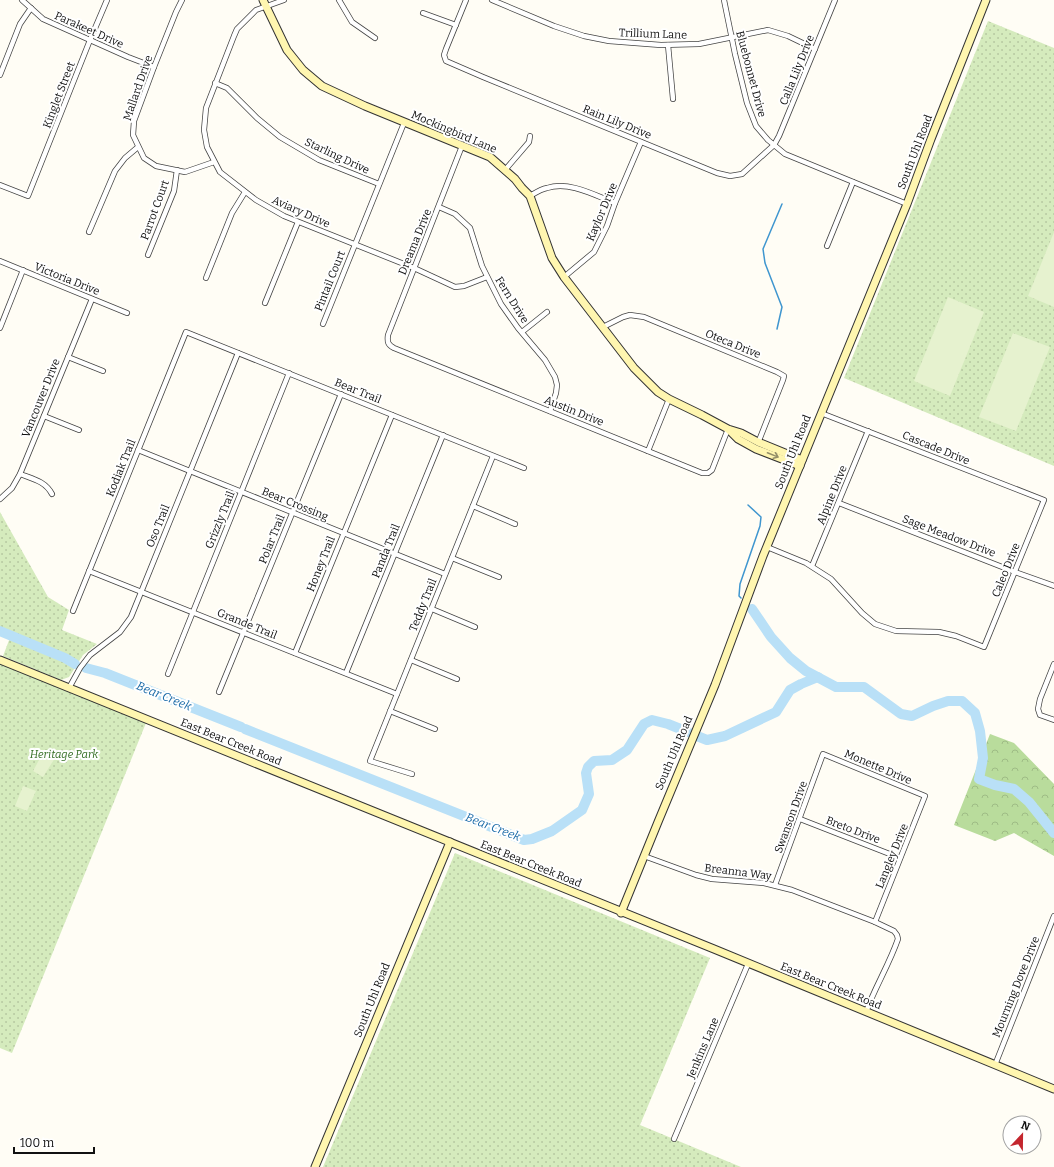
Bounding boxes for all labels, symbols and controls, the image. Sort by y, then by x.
street label: Parakeet Drive [53,9,125,51]
street label: Trillium Lane [619,26,687,42]
street label: Bluebonnet Drive [733,29,769,119]
street label: Calla Lily Drive [777,33,817,107]
street label: Mallard Drive [121,54,155,122]
street label: Kinglet Street [40,60,78,130]
street label: Rain Lily Drive [581,102,653,142]
street label: Mockingbird Lane [409,108,499,156]
street label: South Uhl Road [895,112,935,191]
street label: Starling Drive [303,135,371,177]
street label: Parrot Court [138,178,172,242]
street label: Kaylor Drive [584,181,620,243]
street label: Aviary Drive [270,193,332,231]
street label: Dreama Drive [396,207,434,277]
street label: Pintail Court [312,249,348,313]
street label: Victoria Drive [32,260,102,298]
street label: Fern Drive [493,274,531,326]
street label: Oteca Drive [703,327,763,361]
street label: Vancouver Drive [19,357,63,439]
street label: Bear Trail [333,376,383,406]
street label: Austin Drive [542,393,606,429]
street label: South Uhl Road [772,413,814,491]
street label: Cascade Drive [900,429,972,467]
street label: Kodiak Trail [104,437,138,499]
one-way arrow [766,452,778,460]
street label: Alpine Drive [814,463,850,527]
street label: Bear Crossing [260,485,330,523]
street label: Grizzly Trail [203,489,237,551]
street label: Oso Trail [144,503,172,549]
street label: Polar Trail [256,512,288,566]
street label: Sage Meadow Drive [900,512,998,560]
street label: Panda Trail [369,522,403,580]
street label: Honey Trail [304,534,338,594]
street label: Caleo Drive [989,541,1023,599]
street label: Teddy Trail [406,577,440,633]
street label: Grande Trail [215,606,279,642]
water label: Bear Creek [134,679,194,714]
street label: South Uhl Road [653,714,696,792]
street label: East Bear Creek Road [179,716,284,768]
street label: Monette Drive [842,747,914,787]
park label: Heritage Park [30,748,99,761]
street label: Swanson Drive [772,779,810,855]
water label: Bear Creek [463,810,523,844]
street label: Breto Drive [824,814,882,846]
street label: Langley Drive [873,822,911,890]
street label: East Bear Creek Road [479,838,584,890]
street label: Breanna Way [704,861,772,883]
street label: Mourning Dove Drive [990,935,1042,1039]
street label: East Bear Creek Road [779,960,884,1012]
street label: South Uhl Road [351,961,393,1039]
street label: Jenkins Lane [684,1015,722,1081]
north arrow [1002,1115,1042,1155]
text: N [1019,1119,1032,1134]
scale bar [14,1129,94,1155]
text: 100 m [20,1136,55,1150]

